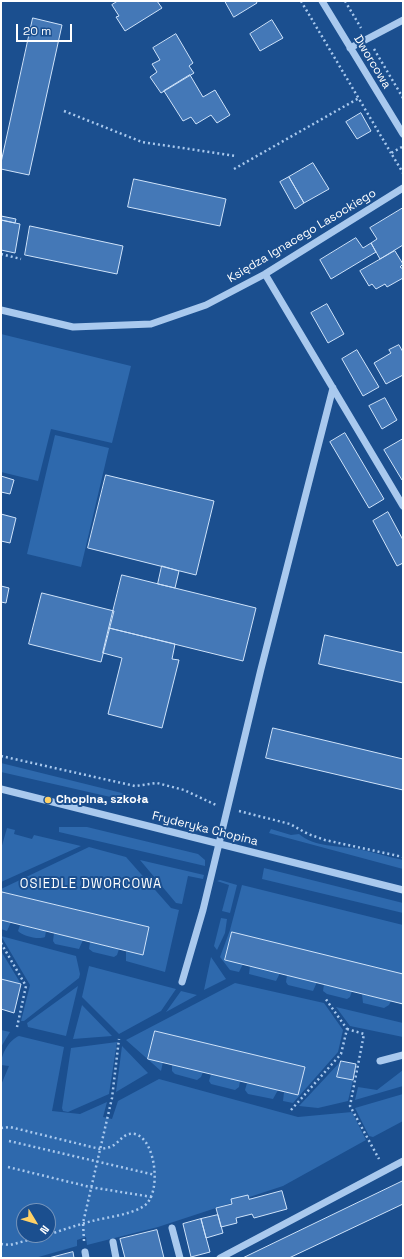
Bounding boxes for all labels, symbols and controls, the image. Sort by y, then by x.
scale bar [18,16,74,42]
text: 20 m [23,23,51,39]
street label: Dworcowa [350,33,394,91]
street label: Księdza Ignacego Lasockiego [225,186,379,286]
place label: Chopina, szkoła [56,793,148,807]
marker: Chopina, szkoła [43,795,53,805]
street label: Fryderyka Chopina [150,809,260,849]
district label: OSIEDLE DWORCOWA [20,876,162,892]
north arrow [16,1203,56,1243]
text: N [37,1223,52,1237]

